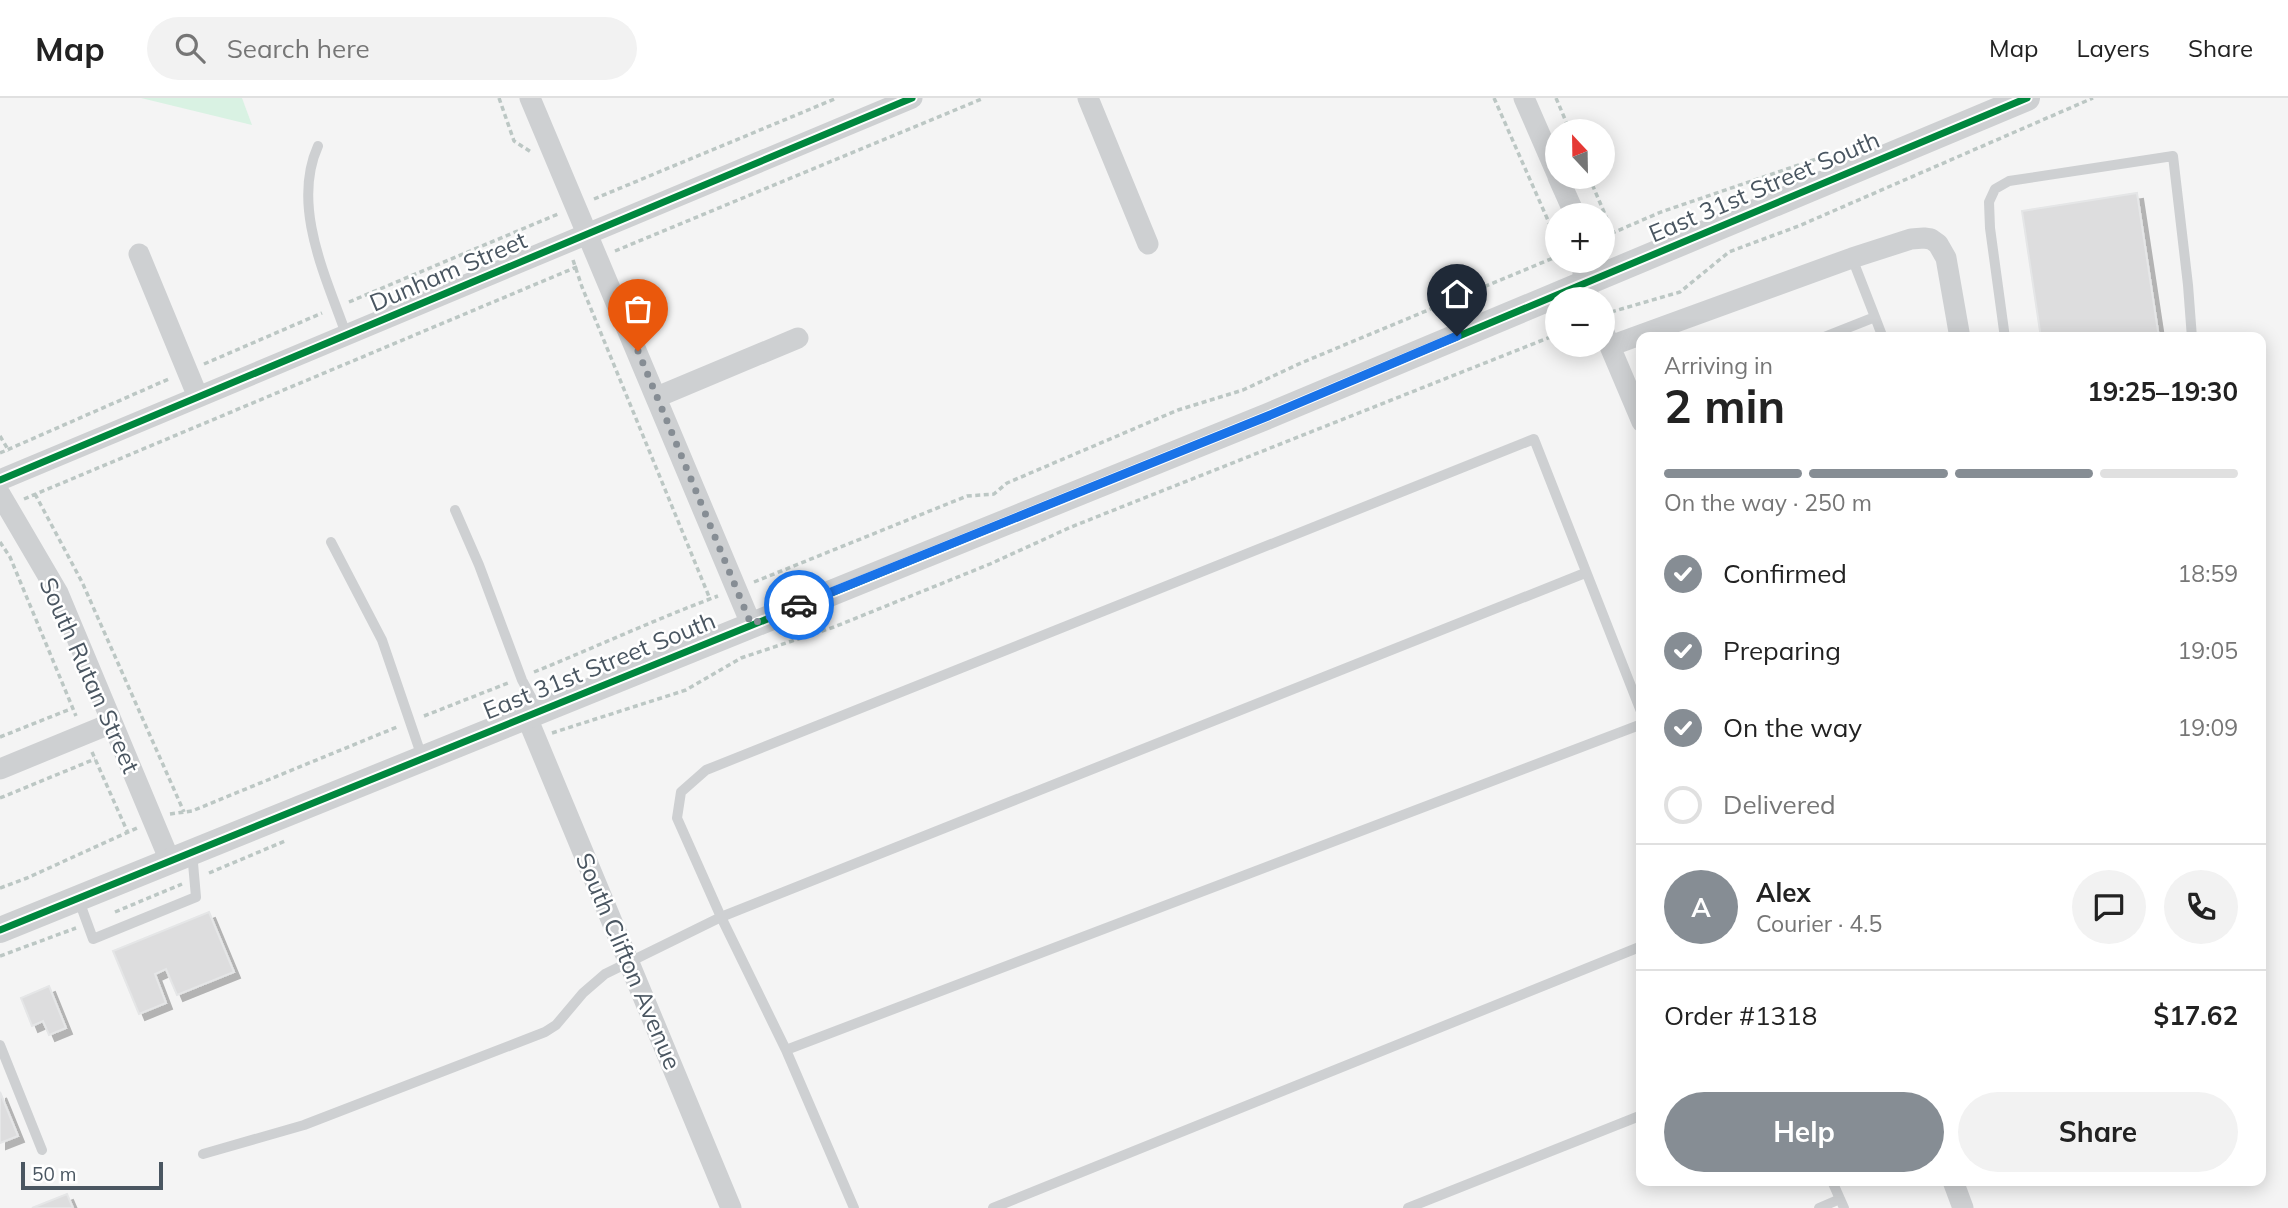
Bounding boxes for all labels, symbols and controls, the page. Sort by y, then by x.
search box [147,17,637,80]
text: Map [35,28,105,69]
icon: search [171,29,209,67]
text: Search here [227,32,370,65]
text: Map [1989,33,2038,63]
text: Layers [2076,33,2150,63]
text: Share [2188,33,2253,63]
north arrow [1545,119,1615,189]
map controls [1545,119,1615,357]
street label: East 31st Street South [1644,124,1884,248]
button: + [1545,203,1615,273]
street label: Dunham Street [365,224,531,318]
pin [1427,264,1487,336]
icon: home [1438,275,1476,313]
pin [608,279,668,351]
button: − [1545,287,1615,357]
icon: bag [619,290,657,328]
text: Arriving in [1664,351,1773,380]
text: 19:25–19:30 [2087,375,2238,408]
text: 2 min [1664,377,1785,435]
text: On the way · 250 m [1664,488,1872,517]
icon: check [1664,555,1702,593]
text: Confirmed [1723,557,1847,590]
text: 18:59 [2178,559,2238,588]
courier [764,570,834,640]
street label: South Rutan Street [33,572,147,778]
icon: car [780,586,818,624]
street label: East 31st Street South [479,605,719,725]
icon: check [1664,632,1702,670]
text: Preparing [1723,634,1841,667]
text: 19:05 [2178,636,2238,665]
icon: check [1664,709,1702,747]
text: On the way [1723,711,1862,744]
text: 19:09 [2178,713,2238,742]
text: Delivered [1723,788,1836,821]
street label: South Clifton Avenue [570,848,688,1074]
button: chat [2072,870,2146,944]
button: phone [2164,870,2238,944]
text: Alex [1756,876,1811,909]
text: A [1691,891,1711,924]
text: Courier · 4.5 [1756,909,1882,938]
text: Order #1318 [1664,999,1817,1032]
text: $17.62 [2154,999,2238,1032]
button: Help [1664,1092,1944,1172]
button: Share [1958,1092,2238,1172]
scale bar [21,1159,163,1191]
text: 50 m [32,1162,76,1186]

